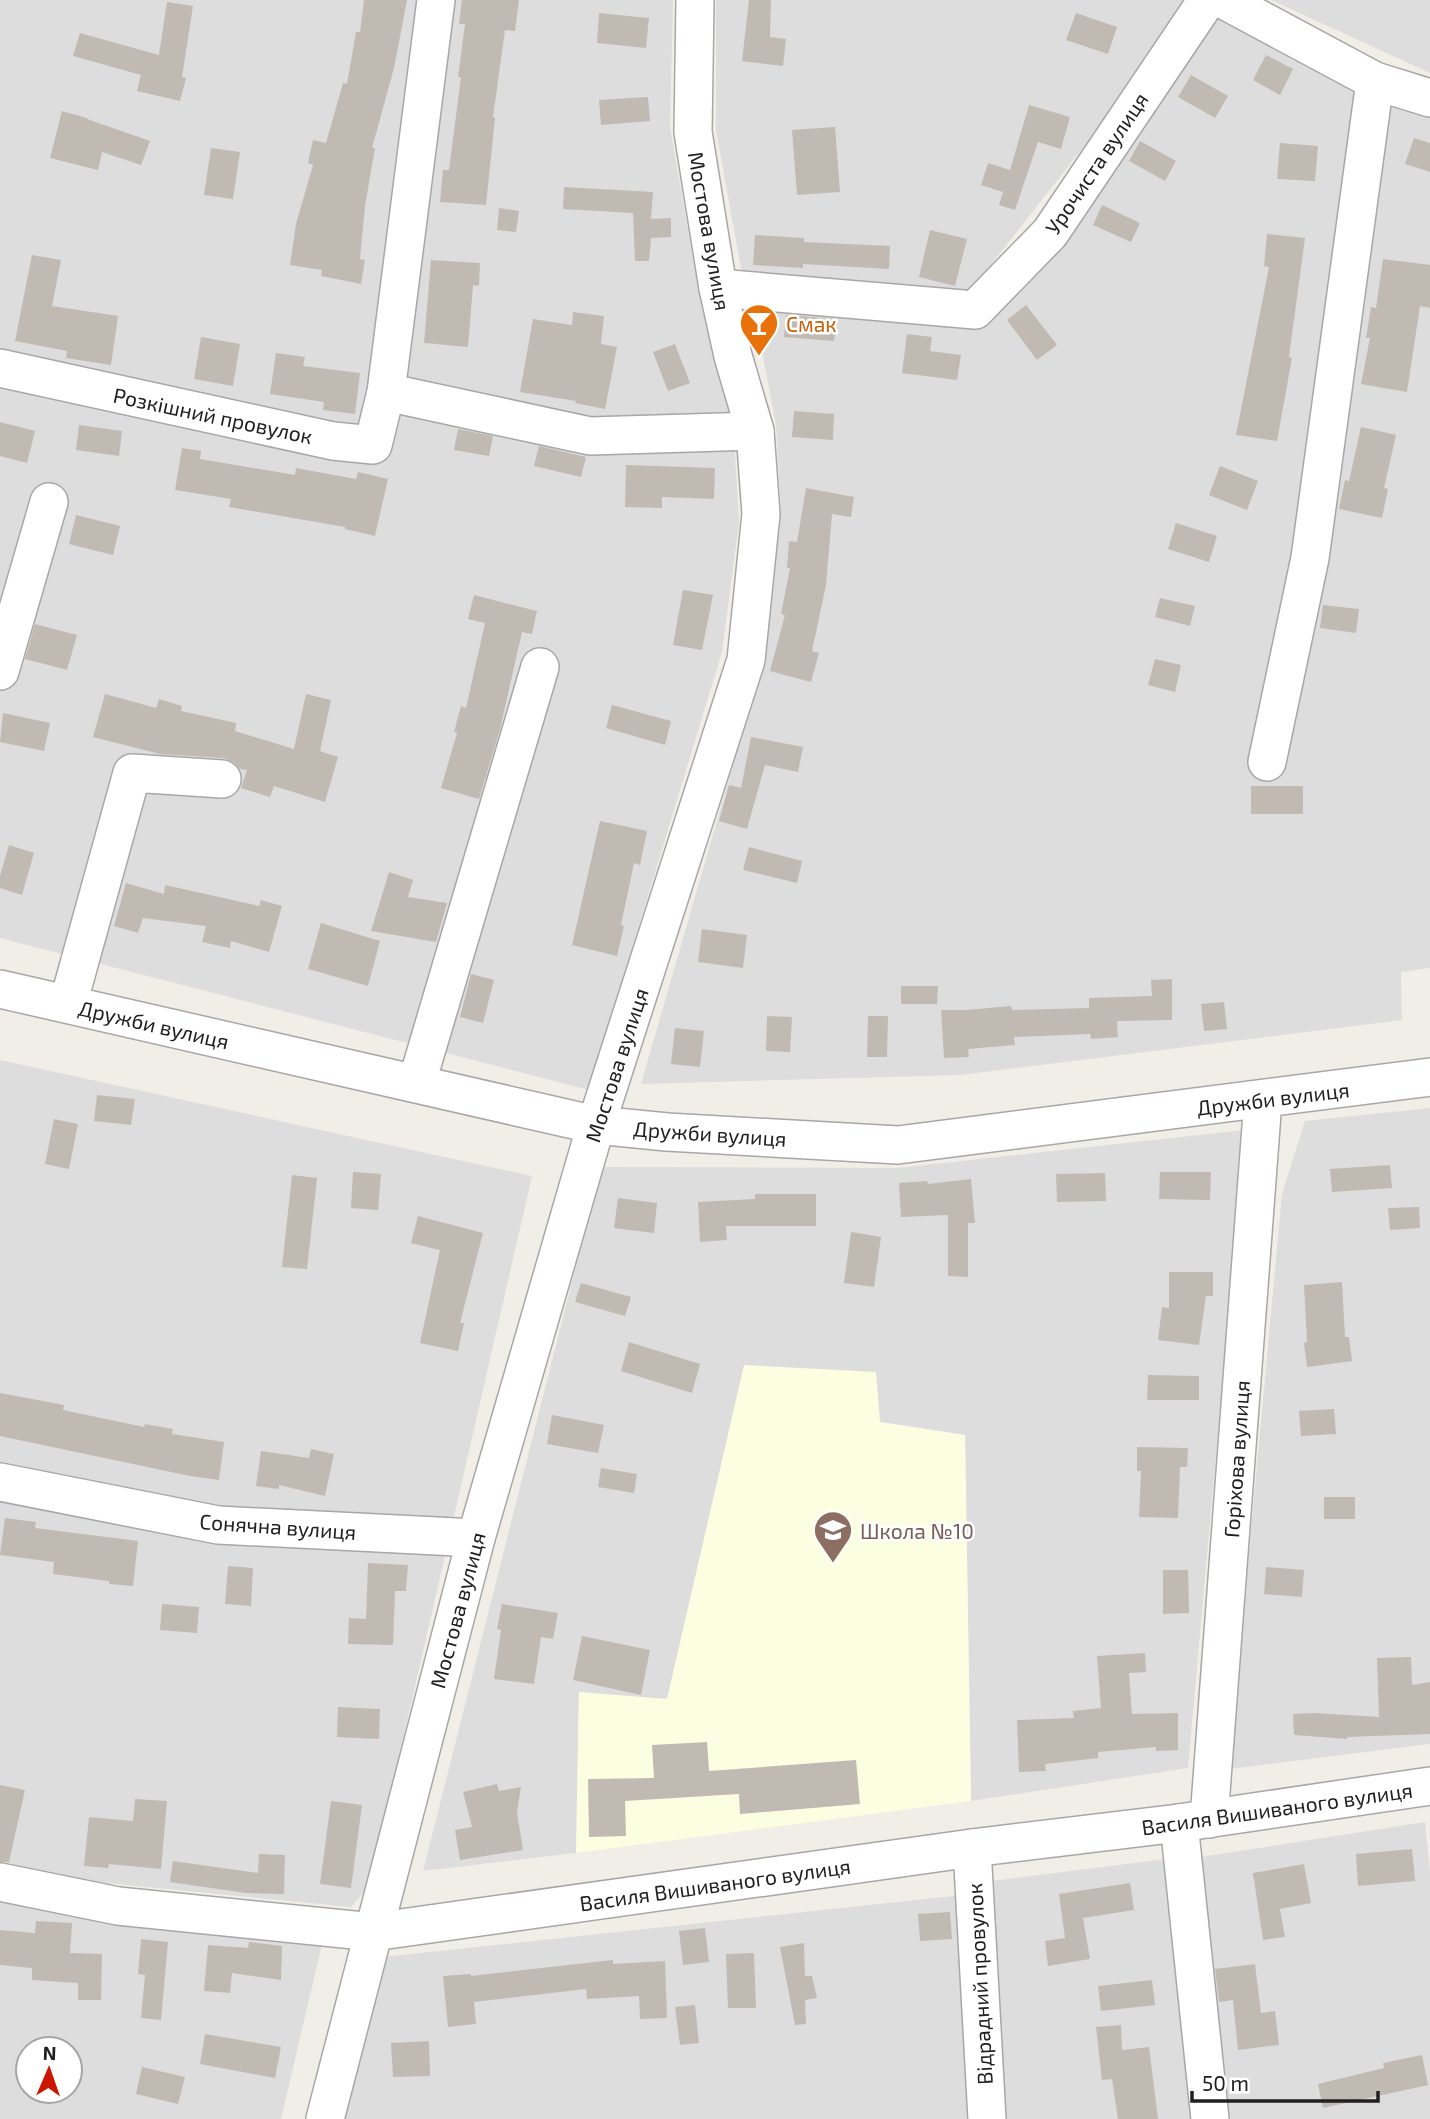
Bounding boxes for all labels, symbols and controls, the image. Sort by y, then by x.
street label: Урочиста вулиця [1039,87,1154,239]
street label: Мостова вулиця [683,150,736,312]
bar icon: Смак [738,302,780,357]
place label: Смак [786,311,837,336]
street label: Розкішний провулок [111,382,315,449]
street label: Мостова вулиця [579,985,654,1146]
street label: Дружби вулиця [76,995,232,1054]
street label: Дружби вулиця [1195,1076,1351,1121]
street label: Дружби вулиця [633,1115,787,1152]
street label: Горіхова вулиця [1218,1379,1255,1539]
street label: Сонячна вулиця [199,1508,357,1545]
school or university icon: Школа №10 [812,1509,854,1564]
place label: Школа №10 [860,1518,974,1543]
street label: Мостова вулиця [424,1529,491,1691]
street label: Василя Вишиваного вулиця [1140,1777,1414,1840]
street label: Василя Вишиваного вулиця [578,1853,852,1916]
street label: Відрадний провулок [961,1883,998,2085]
north arrow [14,2035,84,2105]
text: N [42,2041,57,2064]
scale bar [1192,2060,1378,2104]
text: 50 m [1202,2070,1249,2095]

